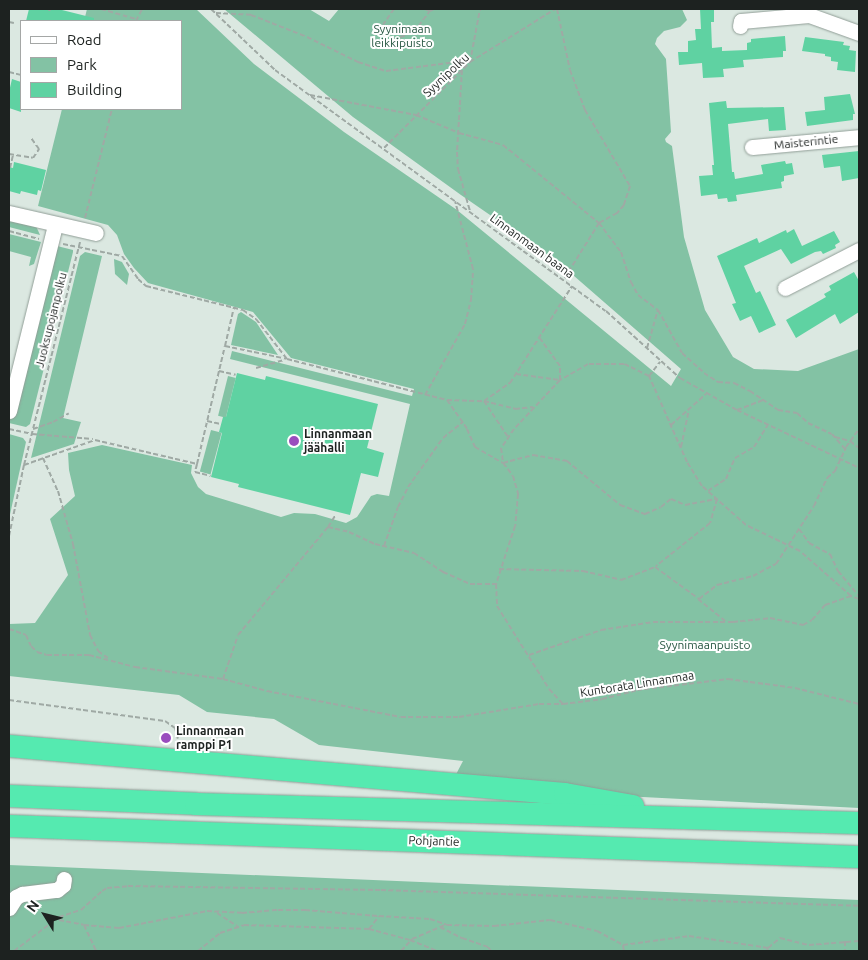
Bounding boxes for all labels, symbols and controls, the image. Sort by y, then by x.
legend [20,20,182,110]
park label: Syynimaan leikkipuisto [371,22,433,50]
text: Road [67,31,102,48]
street label: Syynipolku [420,50,472,100]
text: Park [67,56,97,73]
text: Building [67,81,122,98]
street label: Maisterintie [773,131,839,153]
street label: Linnanmaan baana [487,211,577,281]
street label: Juoksupojanpolku [32,271,70,369]
place label: Linnanmaan jäähalli [304,427,372,455]
marker: Linnanmaan jäähalli [288,435,300,447]
park label: Syynimaanpuisto [660,638,750,652]
street label: Kuntorata Linnanmaa [579,668,695,700]
place label: Linnanmaan ramppi P1 [176,724,244,752]
marker: Linnanmaan ramppi P1 [160,732,172,744]
street label: Pohjantie [408,833,460,849]
north arrow [20,890,70,940]
text: N [23,897,42,915]

